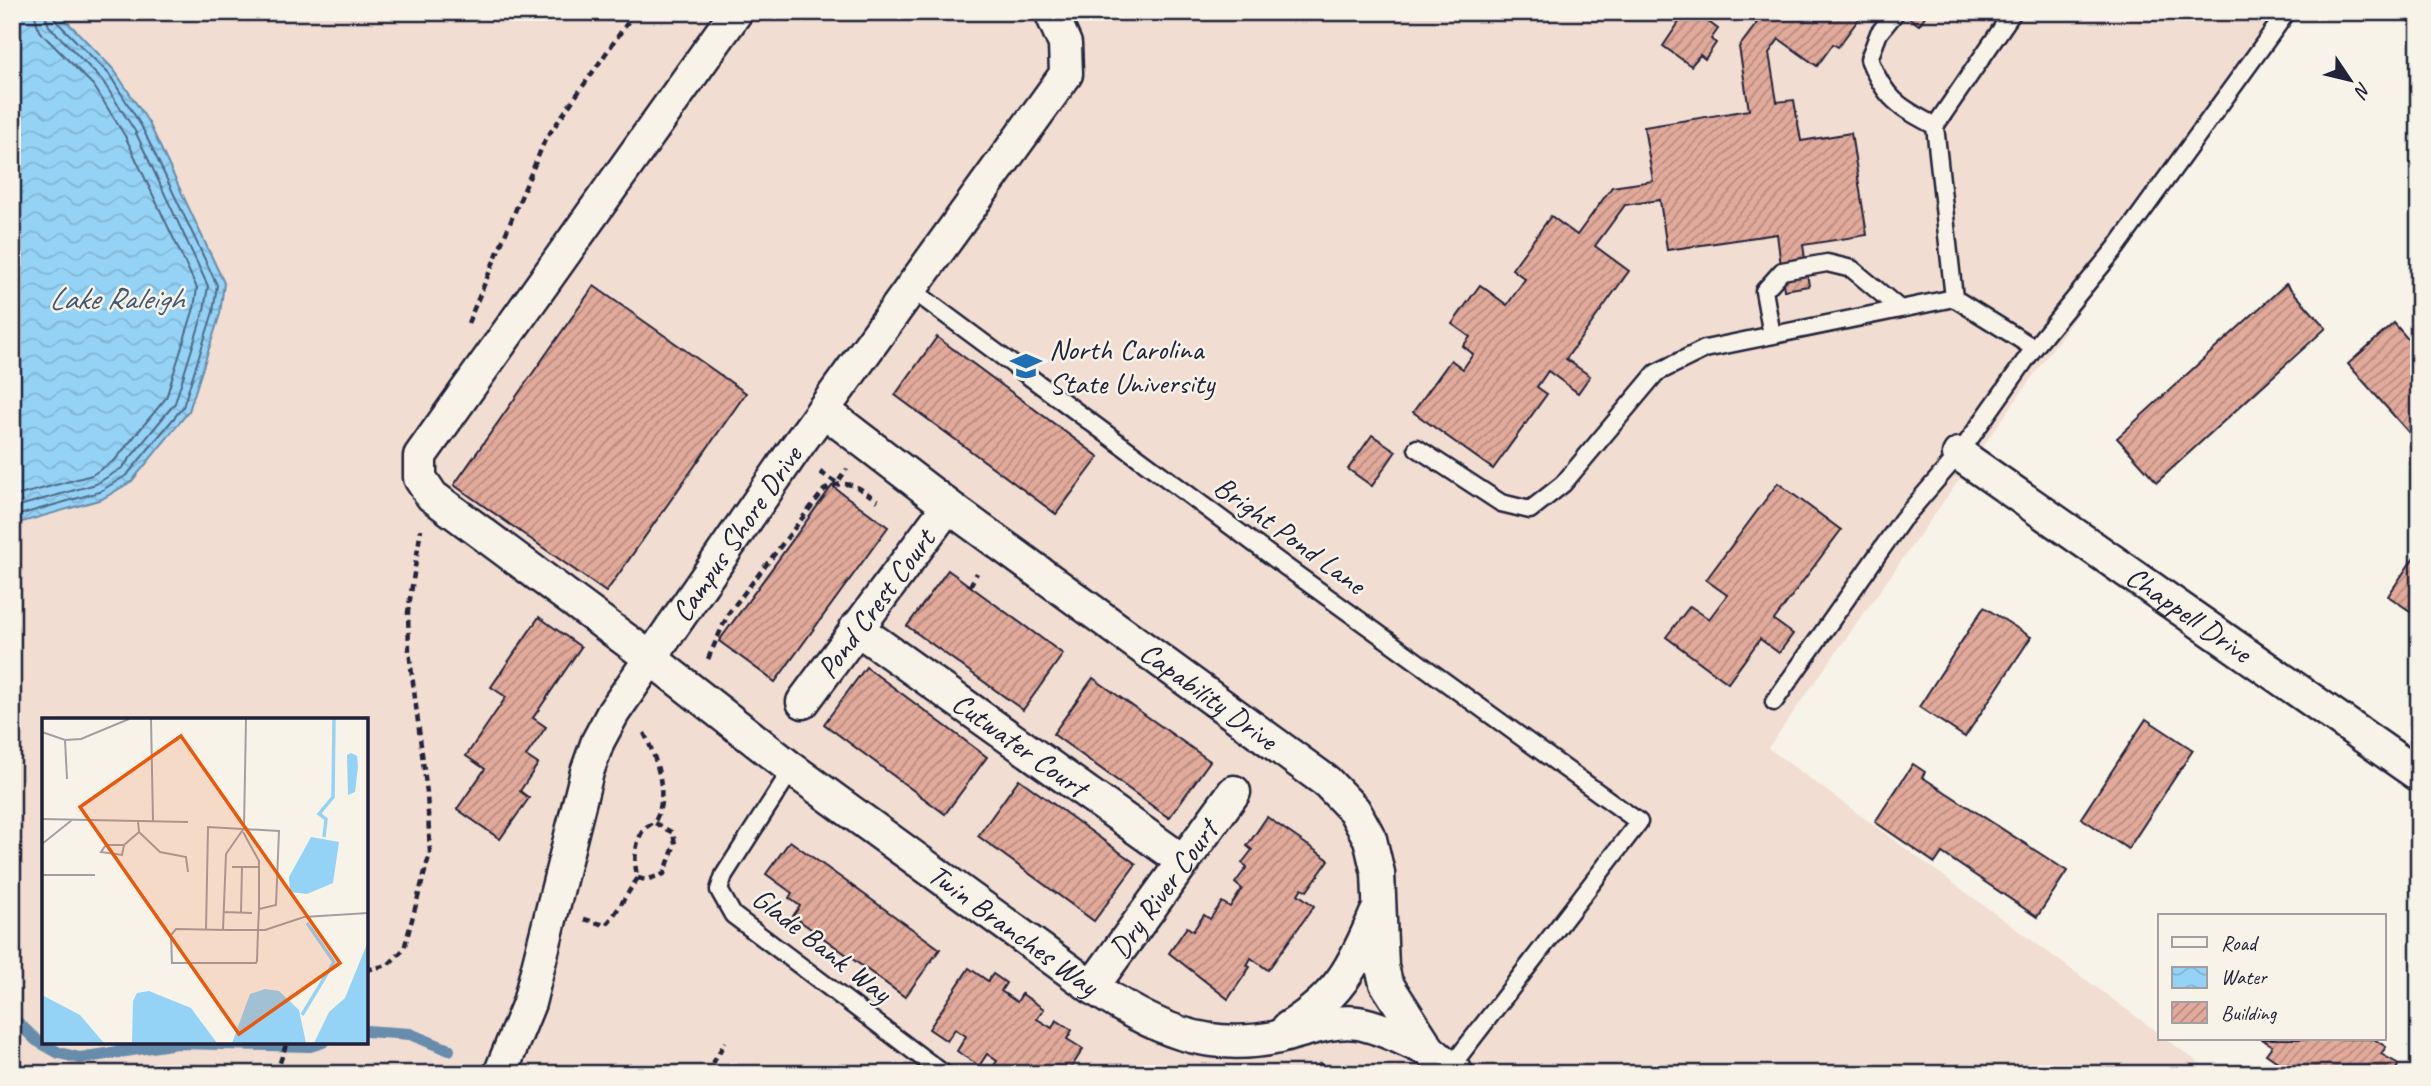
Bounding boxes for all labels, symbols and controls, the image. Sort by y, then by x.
north arrow [2316,46,2386,116]
text: N [2348,77,2376,104]
water label: Lake Raleigh [49,278,185,319]
place label: North Carolina State University [1049,330,1216,402]
school or university icon: North Carolina State University [1009,349,1043,383]
street label: Campus Shore Drive [663,437,811,629]
street label: Bright Pond Lane [1207,467,1375,604]
street label: Pond Crest Court [808,520,945,686]
street label: Chappell Drive [2118,557,2261,672]
street label: Capability Drive [1132,633,1287,760]
street label: Cutwater Court [945,684,1098,808]
inset map [42,718,368,1044]
street label: Dry River Court [1100,810,1228,966]
street label: Twin Branches Way [921,855,1107,1005]
street label: Glade Bank Way [745,879,901,1012]
legend [2158,914,2386,1040]
text: Road [2221,930,2260,956]
text: Water [2221,964,2268,990]
text: Building [2221,1000,2278,1026]

